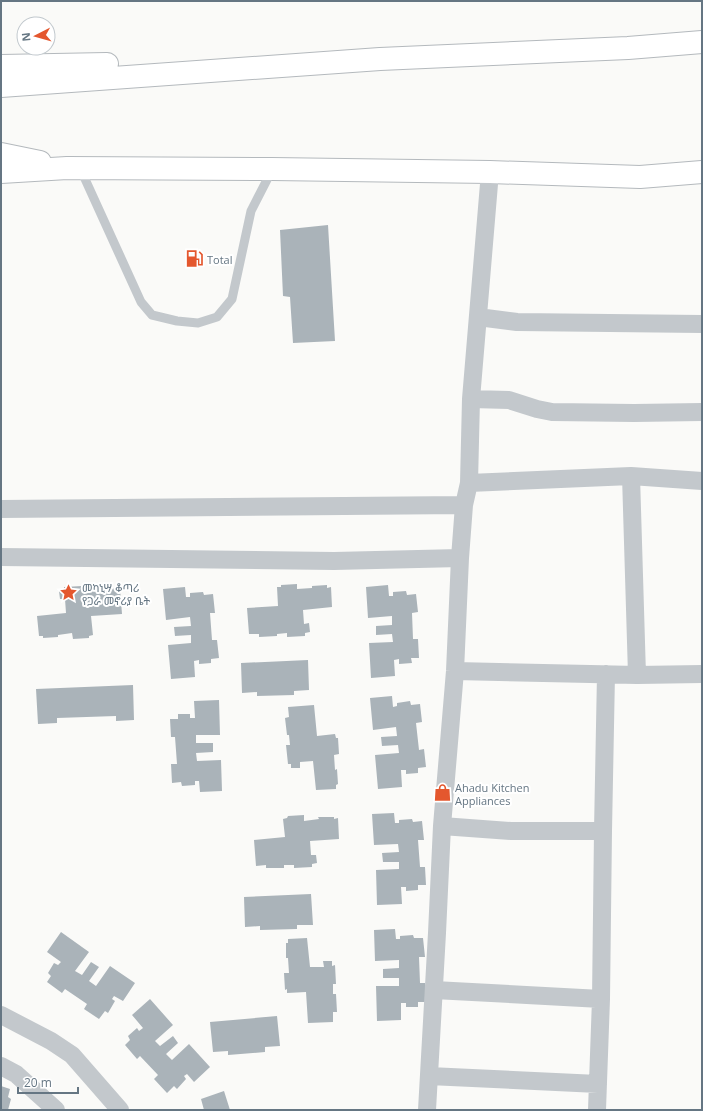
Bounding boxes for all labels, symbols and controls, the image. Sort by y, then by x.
north arrow [16,16,56,56]
text: N [18,32,33,42]
fuel station icon: Total [184,249,204,269]
place label: Total [207,252,233,267]
place label: መካኒሣ ቆጣሪ የጋራ መኖሪያ ቤት [82,580,150,608]
place icon: መካኒሣ ቆጣሪ የጋራ መኖሪያ ቤት [59,583,79,603]
place label: Ahadu Kitchen Appliances [455,780,530,808]
shop icon: Ahadu Kitchen Appliances [432,783,452,803]
scale bar [18,1069,78,1095]
text: 20 m [24,1074,52,1091]

